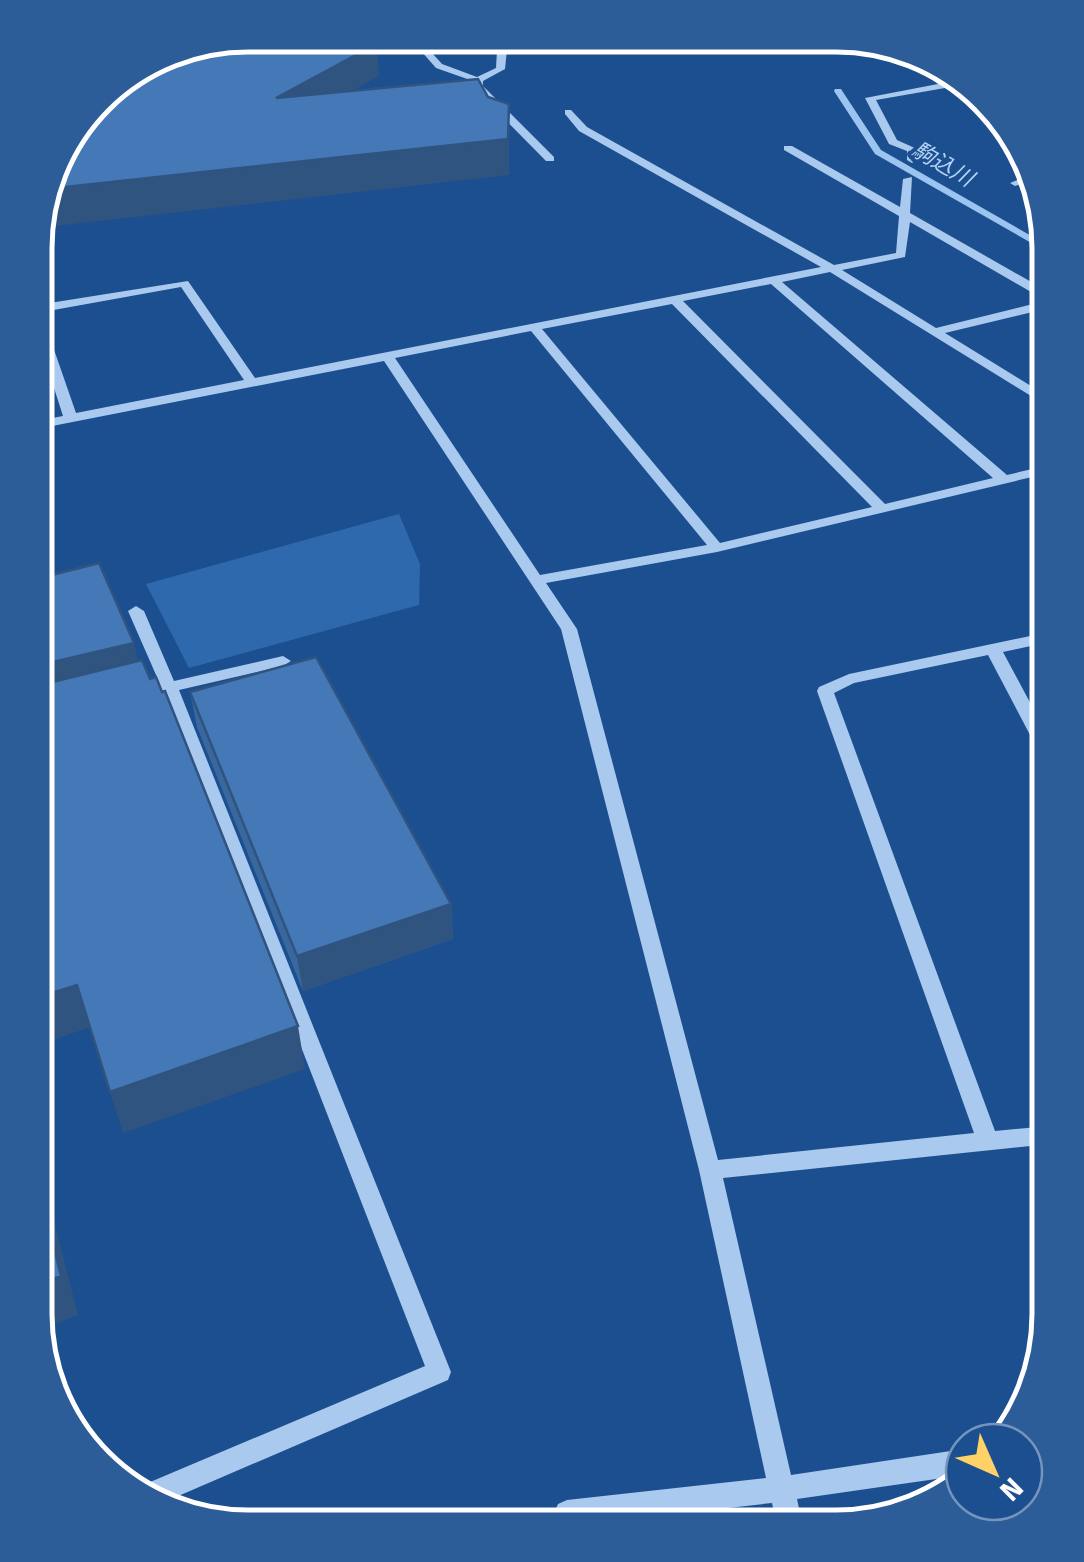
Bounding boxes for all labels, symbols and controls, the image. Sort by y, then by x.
water label: 駒込川 [908,136,980,193]
north arrow [944,1422,1044,1522]
text: N [993,1471,1030,1508]

